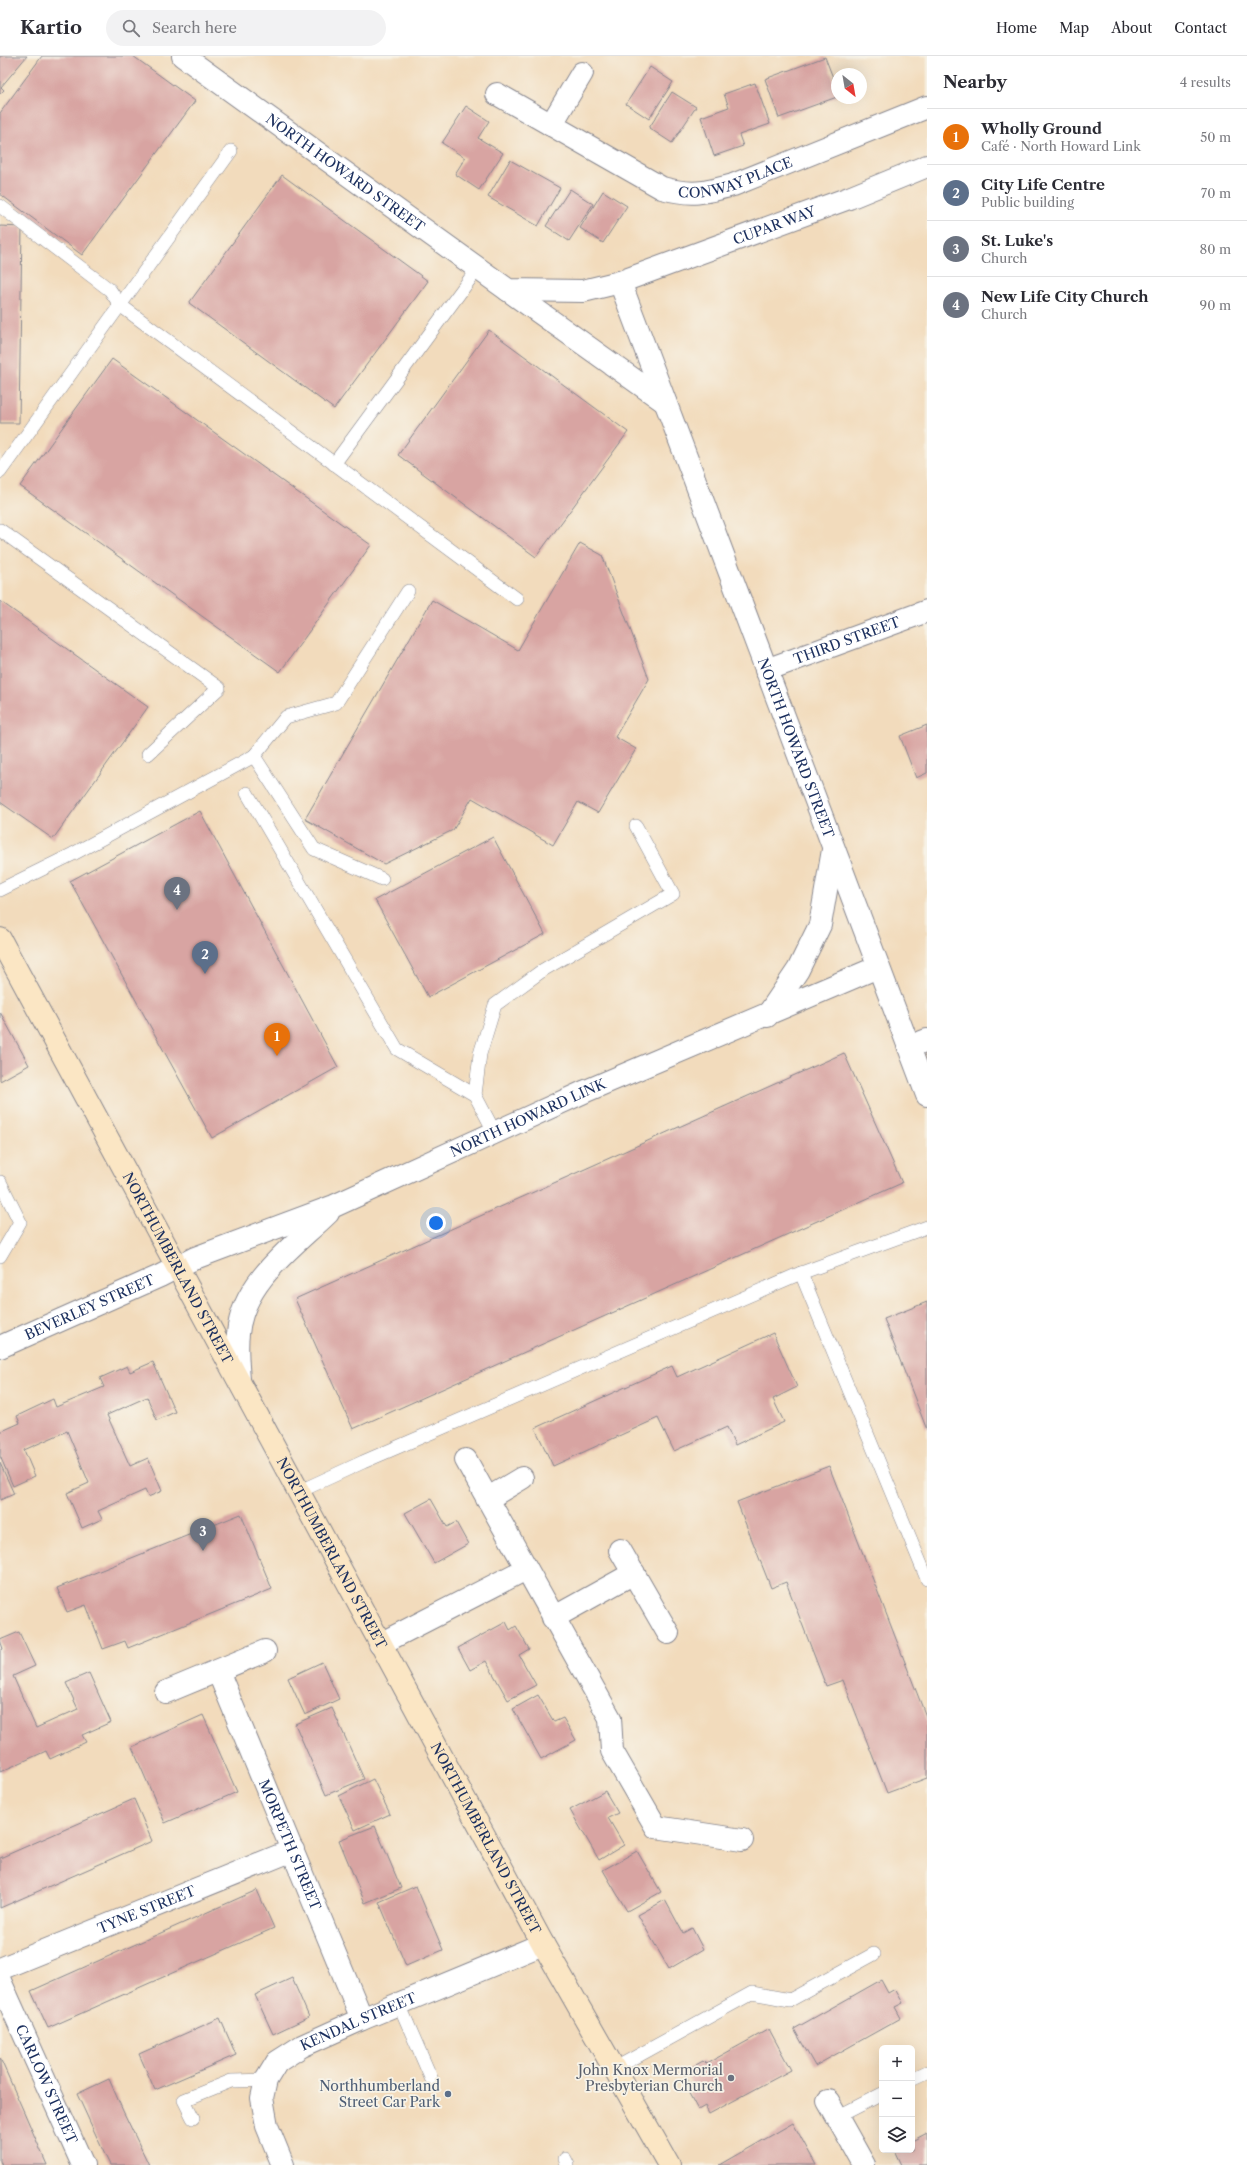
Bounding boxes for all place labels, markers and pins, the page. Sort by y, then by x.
pin: 4 [164,877,190,910]
pin: 2 [192,941,218,974]
pin: 1 [264,1023,290,1056]
pin: 3 [190,1518,216,1551]
place label: John Knox Mermorial Presbyterian Church [576,2061,723,2095]
marker: John Knox Mermorial Presbyterian Church [726,2073,736,2083]
place label: Northhumberland Street Car Park [319,2077,441,2111]
marker: Northhumberland Street Car Park [443,2089,453,2099]

